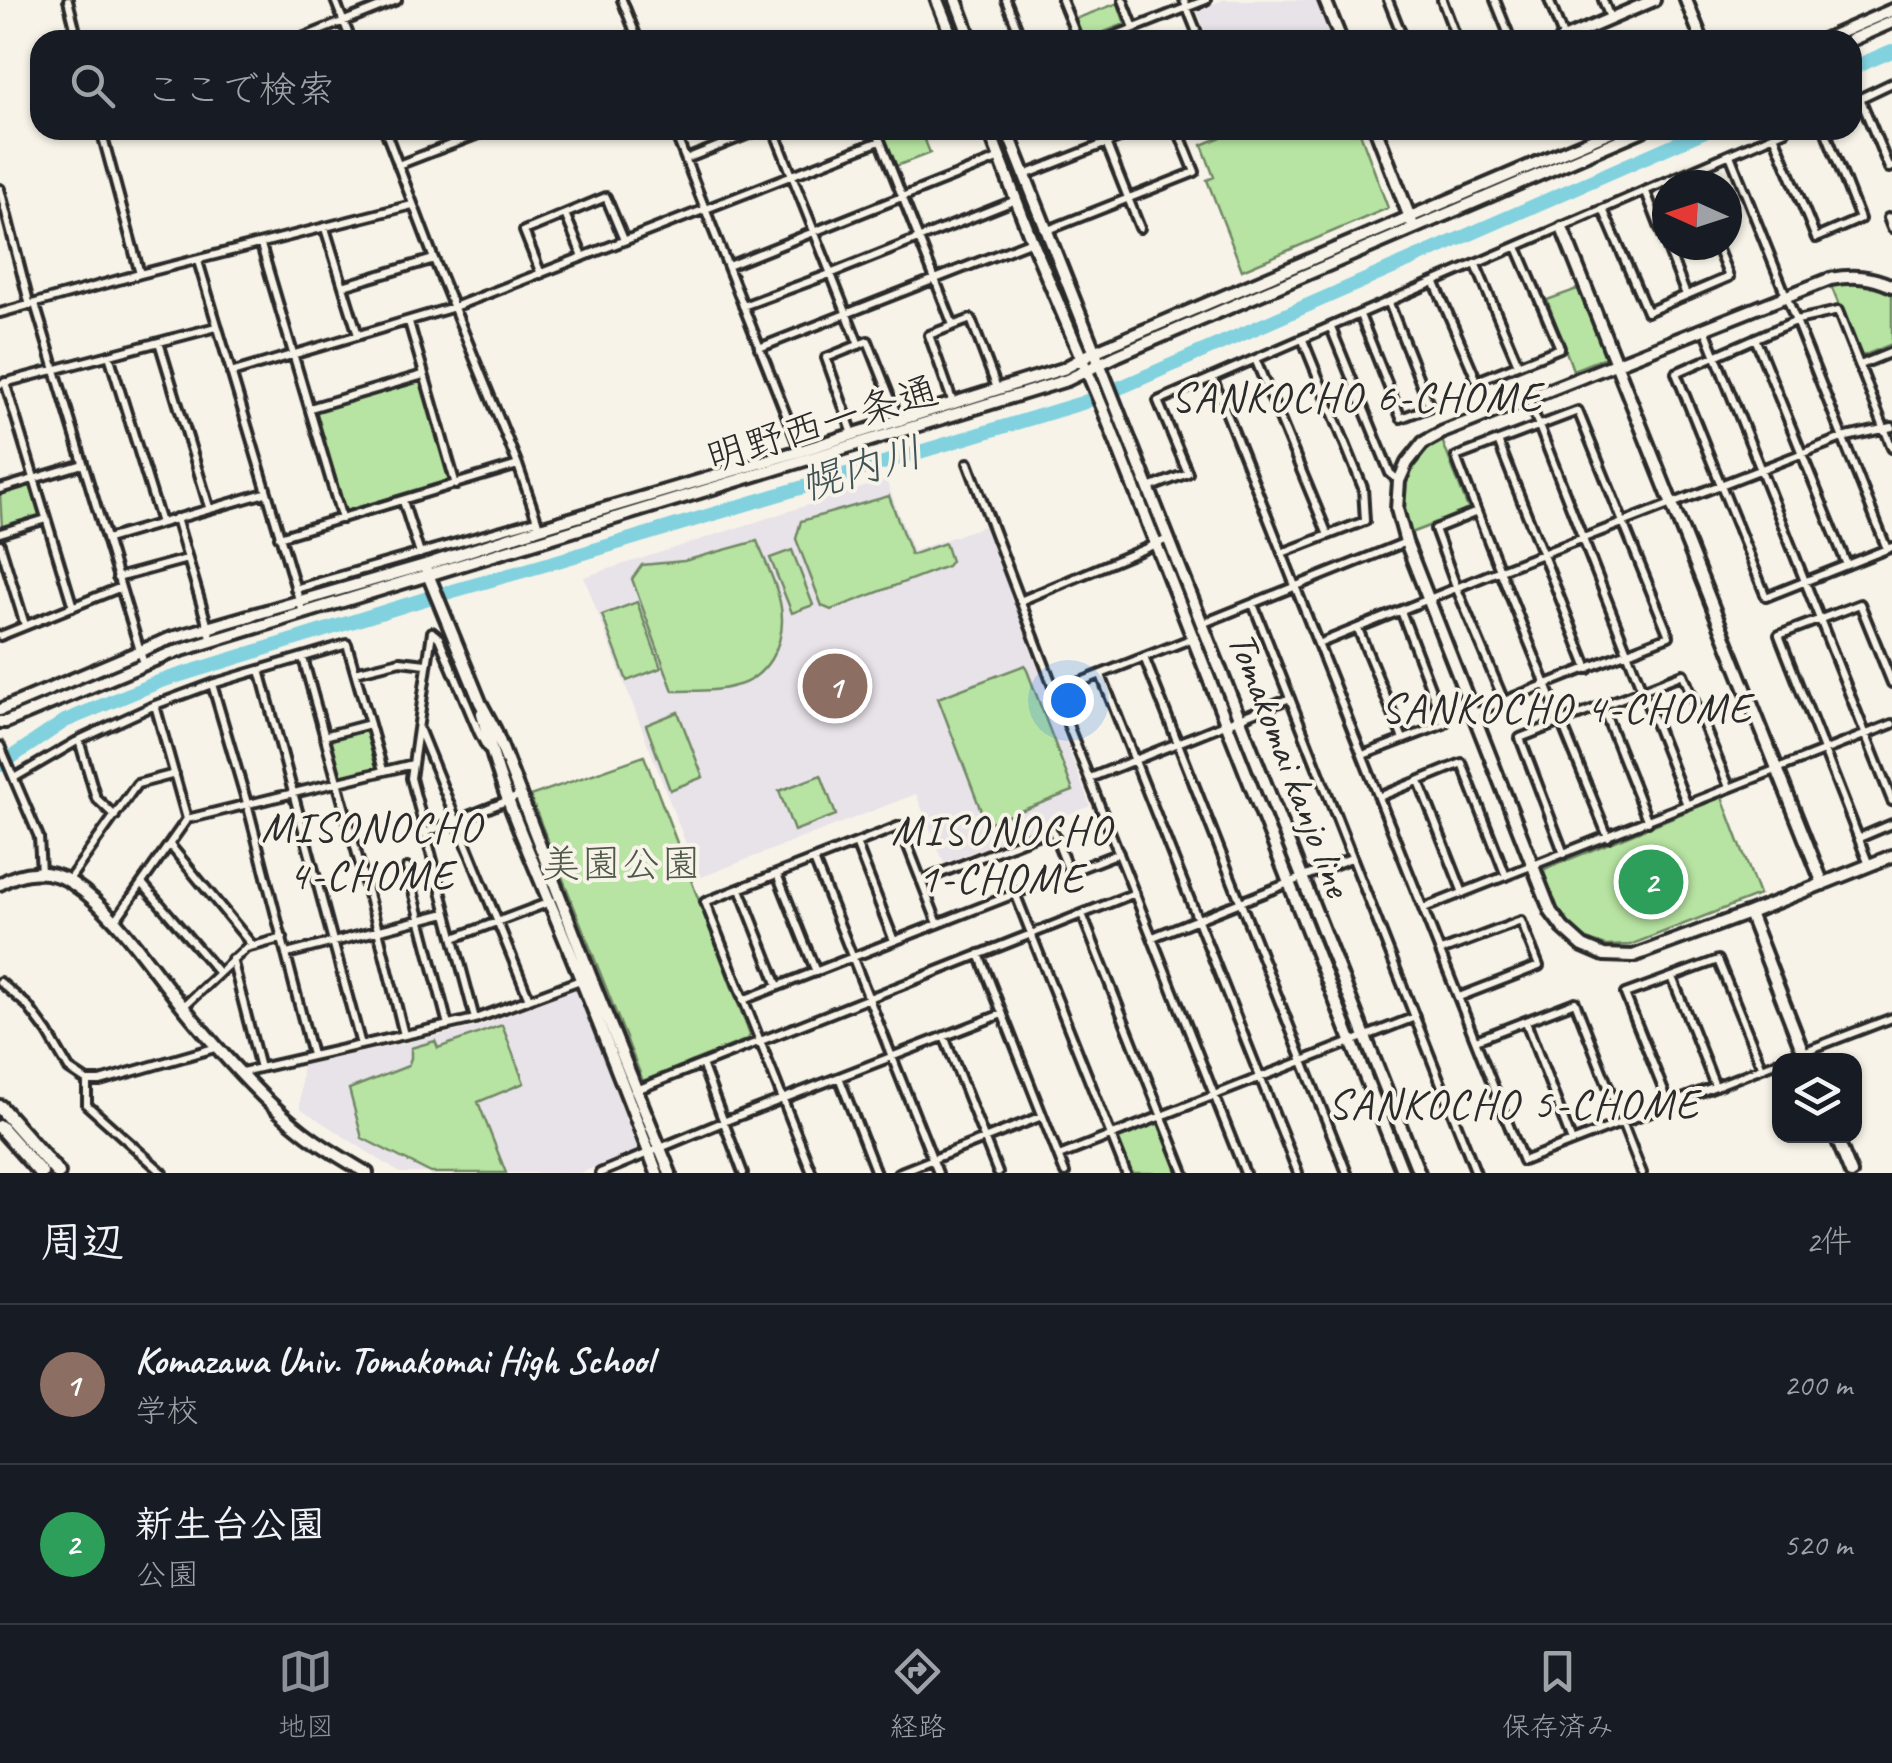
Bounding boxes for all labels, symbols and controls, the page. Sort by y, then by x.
search box [30,30,1862,140]
icon: search [65,58,120,113]
text: ここで検索 [145,66,335,113]
north arrow [1652,170,1742,260]
street label: 明野西一条通 [700,365,944,483]
district label: SANKOCHO 6-CHOME [1171,371,1545,424]
water label: 幌内川 [793,425,929,513]
street label: Tomakomai kanjo line [1217,625,1364,906]
pin: 1 [802,648,868,724]
your location [1043,675,1094,726]
district label: SANKOCHO 4-CHOME [1381,682,1755,735]
district label: MISONOCHO 4-CHOME [261,801,484,902]
district label: MISONOCHO 1-CHOME [891,804,1114,905]
park label: 美園公園 [541,839,701,889]
pin: 2 [1618,844,1684,920]
map controls [1772,1053,1862,1143]
button: layers [1772,1053,1862,1143]
district label: SANKOCHO 5-CHOME [1328,1078,1702,1131]
text: 周辺 [40,1216,124,1269]
text: 2件 [1806,1221,1852,1262]
text: Komazawa Univ. Tomakomai High School [135,1337,653,1384]
text: 1 [65,1364,80,1405]
text: 200 m [1783,1364,1852,1405]
text: 学校 [135,1390,199,1431]
text: 新生台公園 [135,1501,325,1548]
text: 2 [65,1524,80,1565]
text: 520 m [1783,1524,1852,1565]
text: 公園 [135,1554,199,1595]
tab: 地図 [278,1644,334,1744]
tab: 経路 [890,1644,946,1744]
tab: 保存済み [1502,1644,1614,1744]

